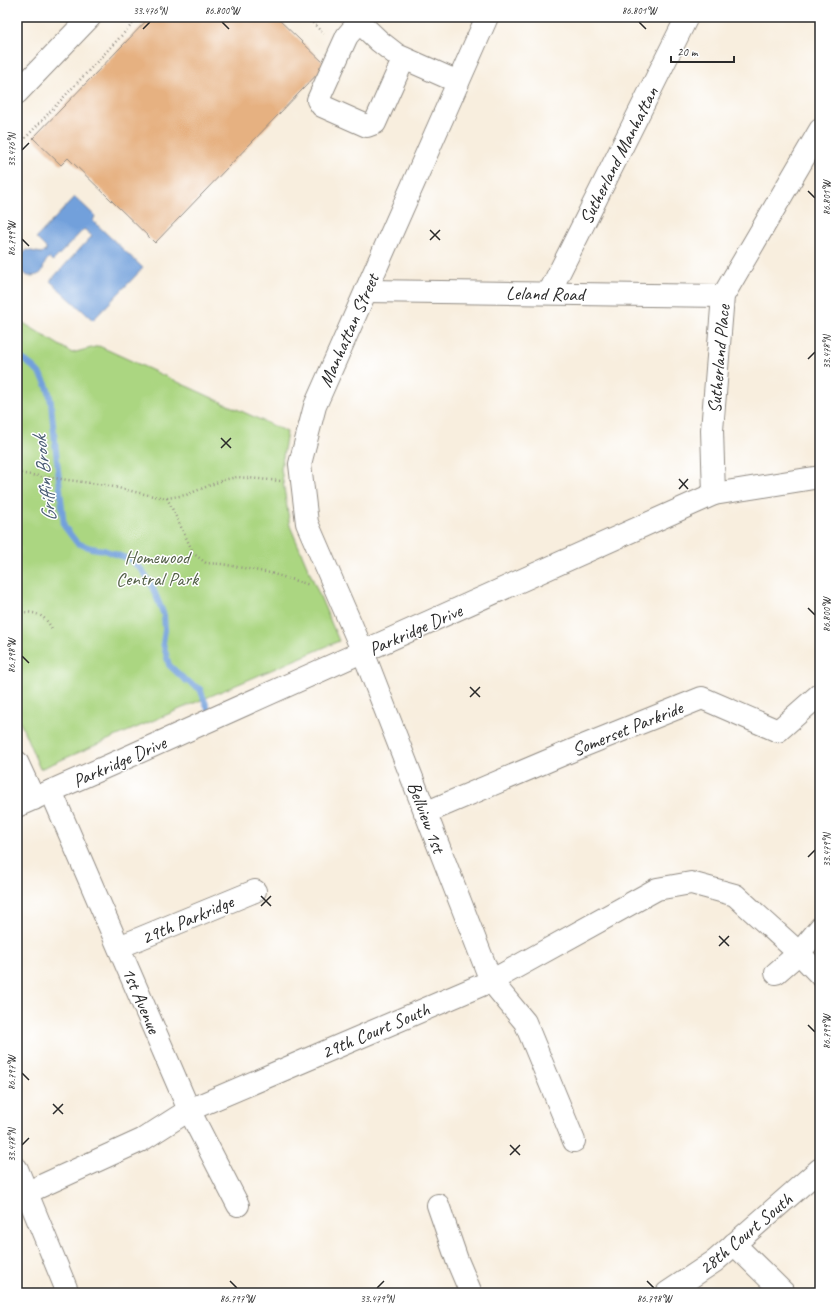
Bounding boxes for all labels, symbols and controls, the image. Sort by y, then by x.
text: 33.476°N [133,4,169,17]
text: 86.800°W [205,4,241,17]
text: 86.801°W [622,4,658,17]
scale bar [671,38,734,64]
text: 20 m [677,44,699,60]
street label: Sutherland Manhattan [574,82,664,228]
text: 33.476°N [5,131,18,167]
text: 86.801°W [820,179,833,215]
text: 86.799°W [5,220,18,256]
street label: Manhattan Street [313,269,385,391]
street label: Leland Road [506,281,588,307]
street label: Sutherland Place [702,302,736,414]
text: 33.478°N [820,333,833,369]
water label: Griffin Brook [26,431,62,523]
park label: Homewood Central Park [116,545,200,591]
text: 86.800°W [820,596,833,632]
street label: Parkridge Drive [365,598,467,661]
text: 86.798°W [5,637,18,673]
street label: Somerset Parkride [569,695,688,762]
street label: Parkridge Drive [69,730,171,793]
street label: Bellview 1st [402,778,451,858]
text: 33.479°N [820,831,833,867]
street label: 29th Parkridge [138,889,239,950]
street label: 1st Avenue [116,964,166,1039]
street label: 29th Court South [318,997,433,1064]
text: 86.799°W [820,1013,833,1049]
text: 86.797°W [5,1054,18,1090]
text: 33.478°N [5,1126,18,1162]
street label: 28th Court South [694,1187,798,1280]
text: 86.797°W [220,1292,256,1305]
text: 33.479°N [360,1292,396,1305]
text: 86.798°W [637,1292,673,1305]

